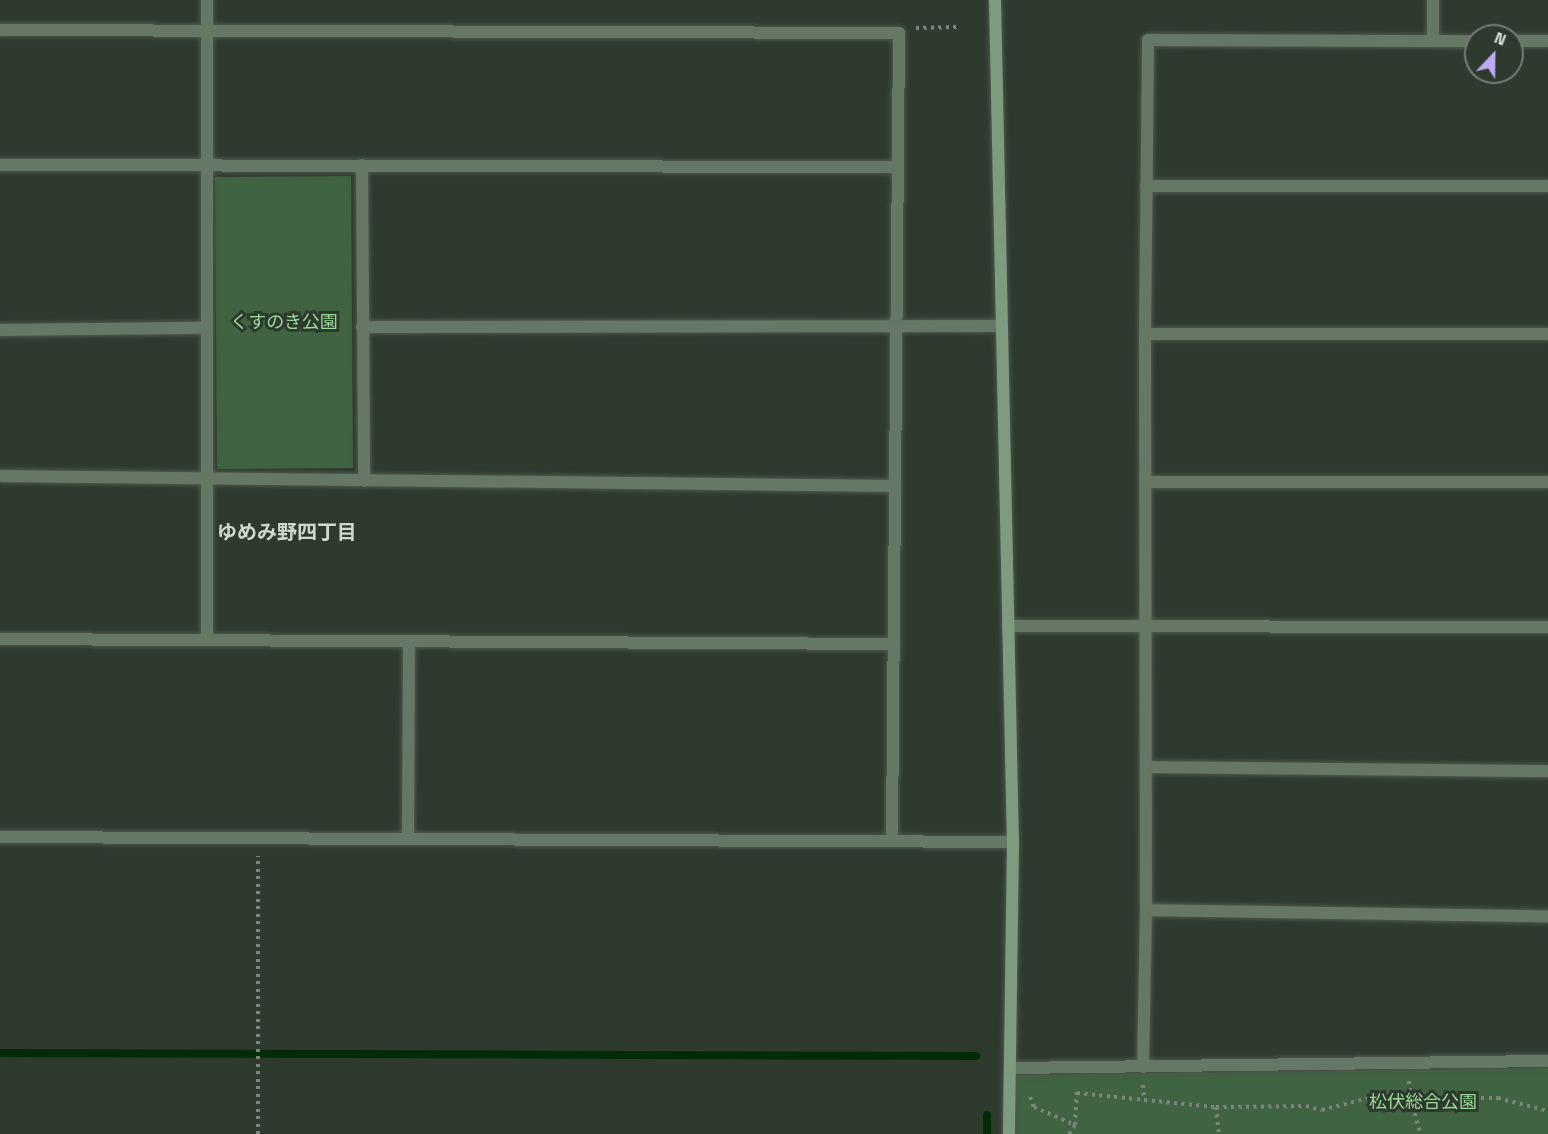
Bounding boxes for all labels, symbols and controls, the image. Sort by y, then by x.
north arrow [1464,24,1524,84]
text: N [1491,27,1509,50]
park label: くすのき公園 [230,311,338,333]
district label: ゆめみ野四丁目 [217,520,357,544]
park label: 松伏総合公園 [1369,1091,1477,1113]

